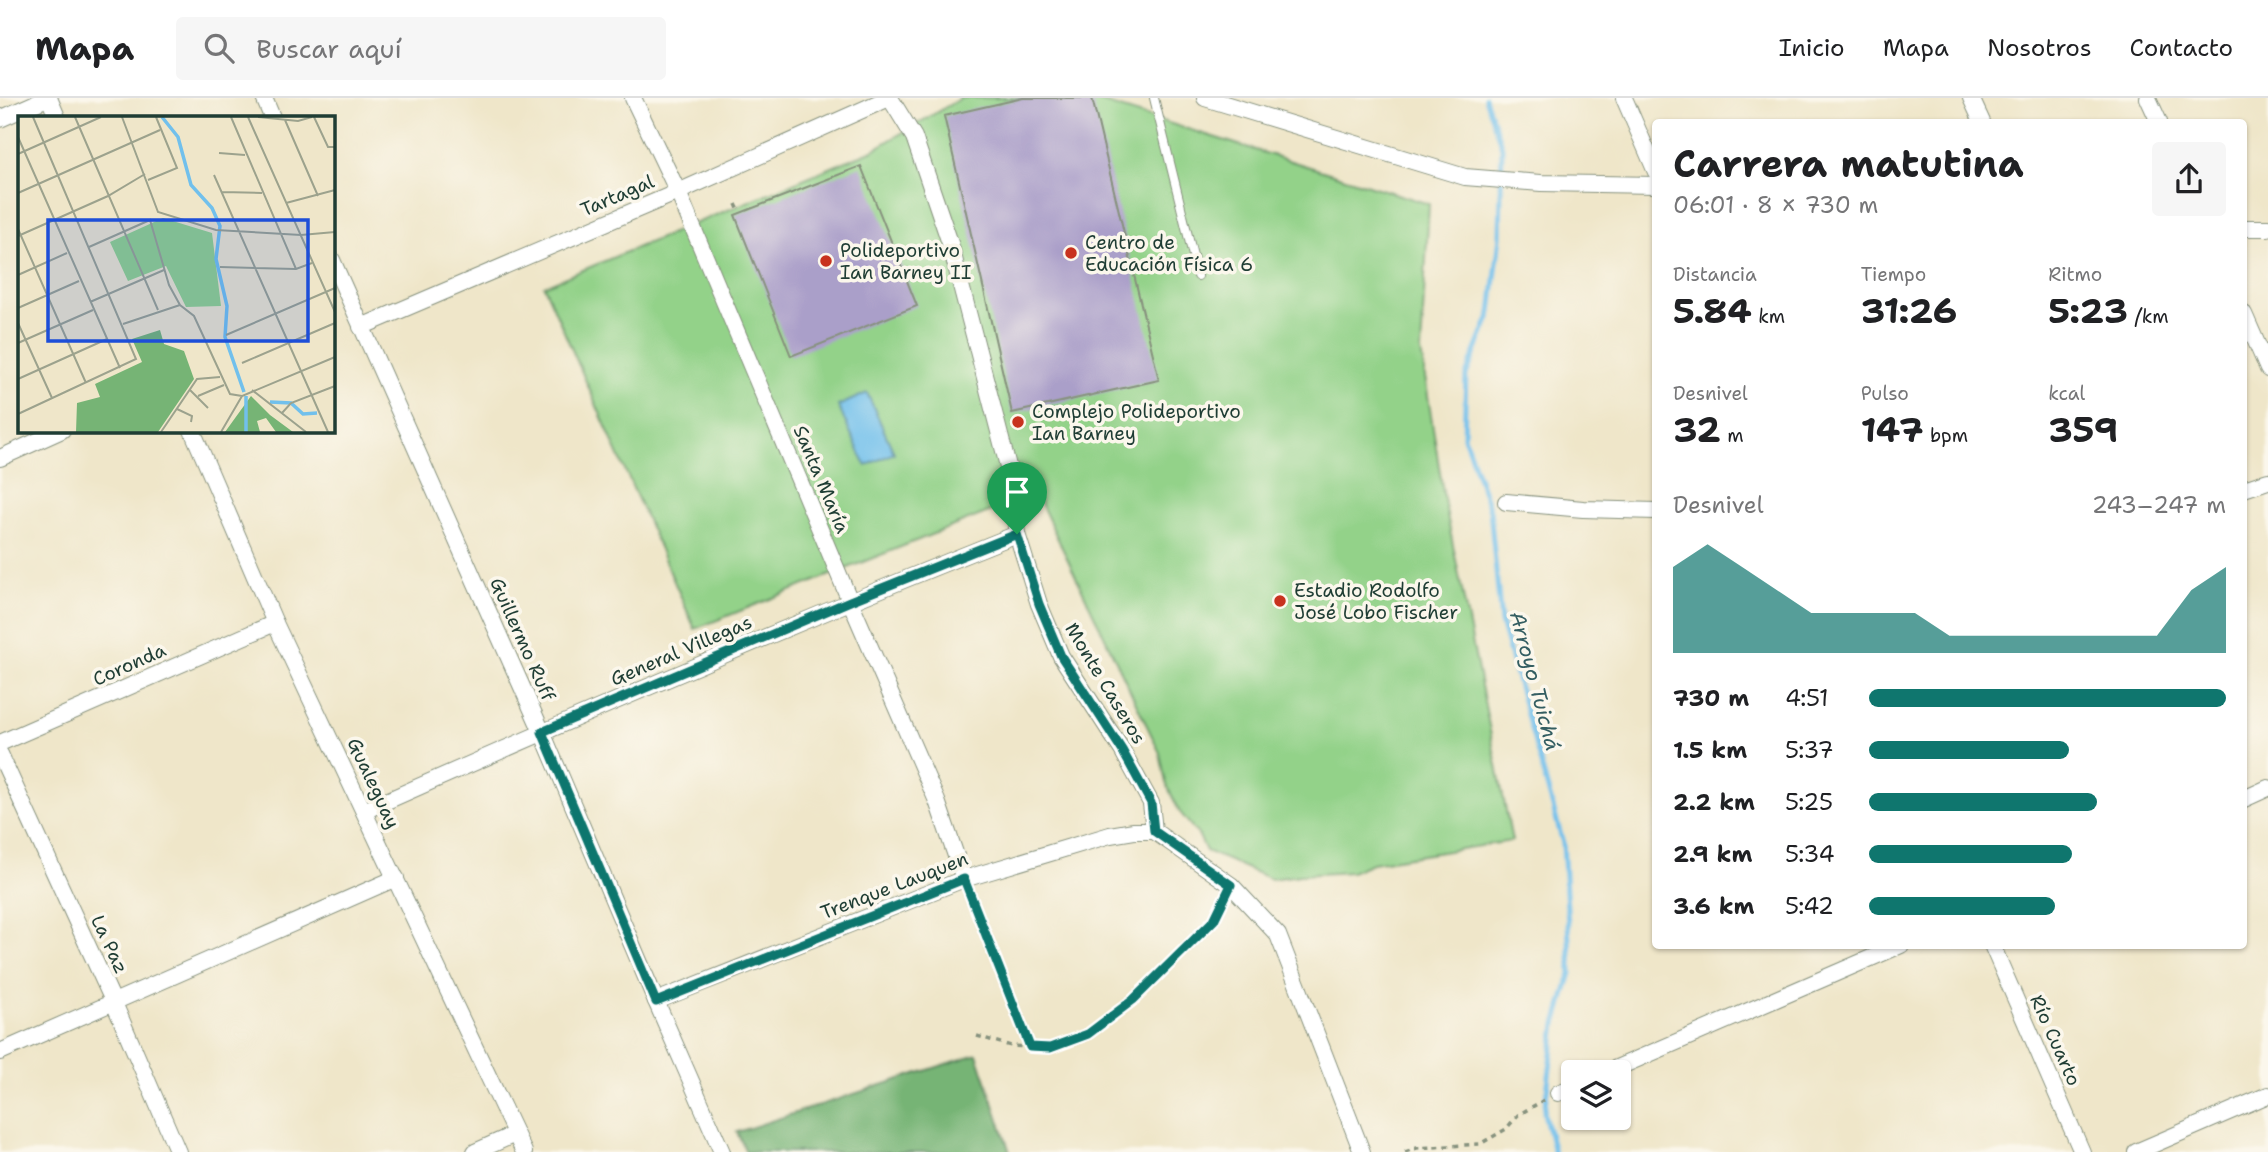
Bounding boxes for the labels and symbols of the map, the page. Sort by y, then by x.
inset map [18,116,334,432]
street label: Tartagal [576,169,658,222]
place label: Centro de Educación Física 6 [1085,230,1253,277]
place label: Polideportivo Ian Barney II [840,238,972,285]
marker: Centro de Educación Física 6 [1063,245,1079,261]
marker: Polideportivo Ian Barney II [818,253,834,269]
place label: Complejo Polideportivo Ian Barney [1032,399,1241,446]
marker: Complejo Polideportivo Ian Barney [1010,414,1026,430]
street label: Santa María [788,422,856,537]
pin [987,462,1047,534]
street label: Guillermo Ruff [484,574,561,706]
place label: Estadio Rodolfo José Lobo Fischer [1294,578,1458,625]
marker: Estadio Rodolfo José Lobo Fischer [1272,593,1288,609]
water label: Arroyo Tuichá [1503,608,1567,754]
street label: General Villegas [607,609,756,692]
street label: Monte Caseros [1059,618,1152,749]
street label: Coronda [89,637,170,692]
street label: Gualeguay [342,734,406,833]
street label: Trenque Lauquen [817,846,971,925]
street label: La Paz [85,911,134,977]
street label: Río Cuarto [2024,991,2087,1090]

